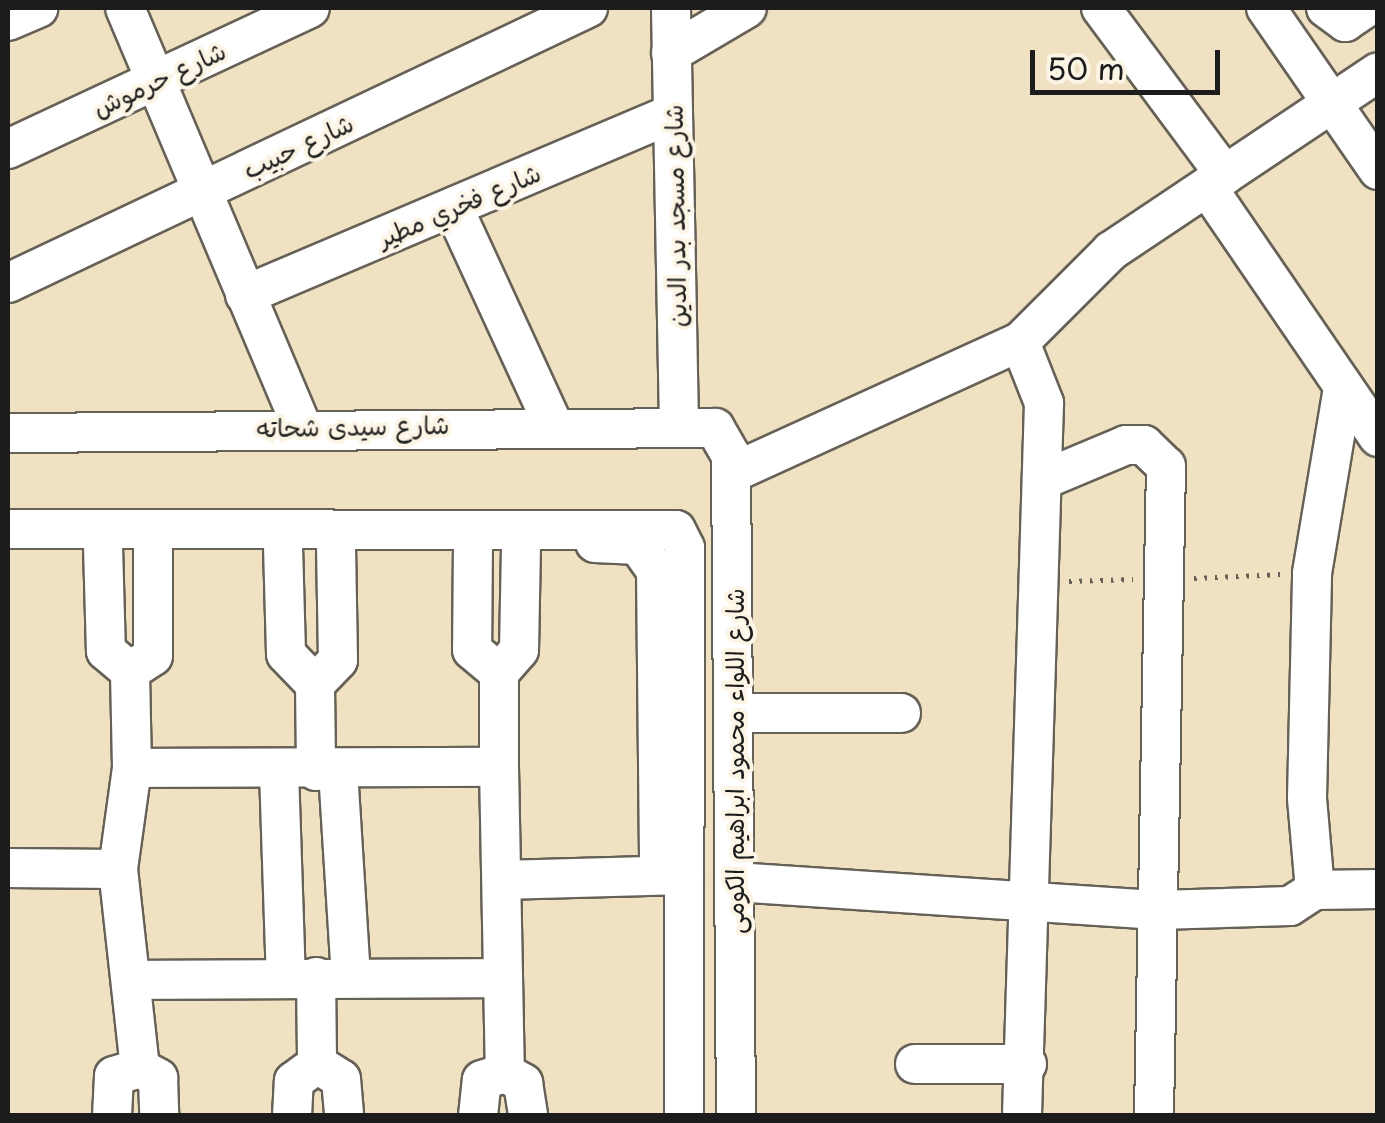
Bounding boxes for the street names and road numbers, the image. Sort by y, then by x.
street label: شارع حرموش [88,35,230,123]
street label: شارع مسجد بدر الدين [658,104,692,328]
street label: شارع حبيب [238,107,358,185]
street label: شارع فخري مطير [373,157,545,253]
street label: شارع سيدى شحاته [256,409,450,443]
street label: شارع اللواء محمود ابراهيم الكومى [719,588,749,934]

